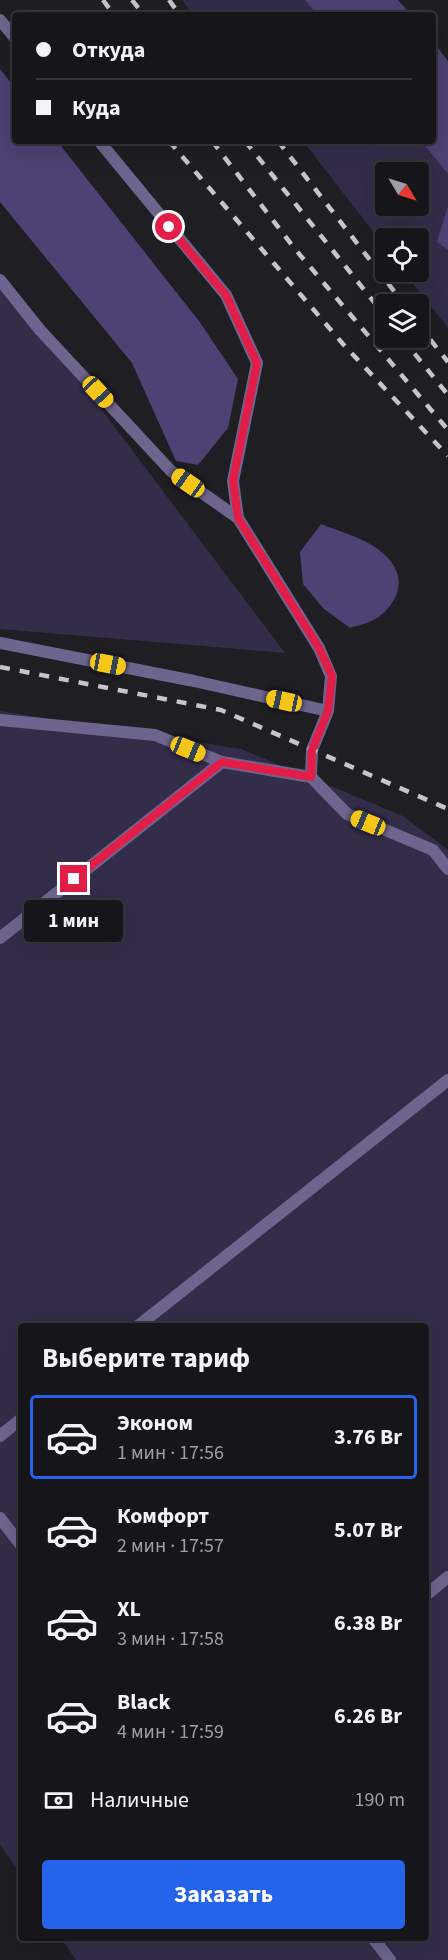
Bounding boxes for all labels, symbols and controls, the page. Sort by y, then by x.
text: Откуда [72,34,145,66]
text: Куда [72,92,121,124]
north arrow [375,162,429,216]
map controls [375,162,429,348]
route start [155,213,182,240]
button: locate [375,228,429,282]
button: layers [375,294,429,348]
car [79,373,117,411]
car [168,465,208,501]
car [89,652,127,676]
car [265,688,303,714]
car [168,734,208,764]
car [348,808,388,838]
route end [60,865,87,892]
callout: 1 мин [25,900,124,942]
text: 1 мин [48,907,99,935]
text: Выберите тариф [42,1339,250,1378]
text: Эконом [117,1407,193,1439]
icon: car [45,1410,99,1464]
text: 3.76 Br [334,1421,402,1453]
text: 1 мин · 17:56 [117,1439,224,1467]
text: Комфорт [117,1500,209,1532]
icon: car [45,1503,99,1557]
text: 5.07 Br [334,1514,402,1546]
text: 2 мин · 17:57 [117,1532,224,1560]
text: XL [117,1593,141,1625]
icon: car [45,1596,99,1650]
text: 6.38 Br [334,1607,402,1639]
text: 3 мин · 17:58 [117,1625,224,1653]
text: Black [117,1686,171,1718]
icon: car [45,1689,99,1743]
text: 6.26 Br [334,1700,402,1732]
text: 4 мин · 17:59 [117,1718,224,1746]
icon: cash [42,1784,75,1817]
text: Наличные [90,1784,189,1816]
text: 190 m [355,1786,405,1814]
button: Заказать [42,1860,405,1929]

